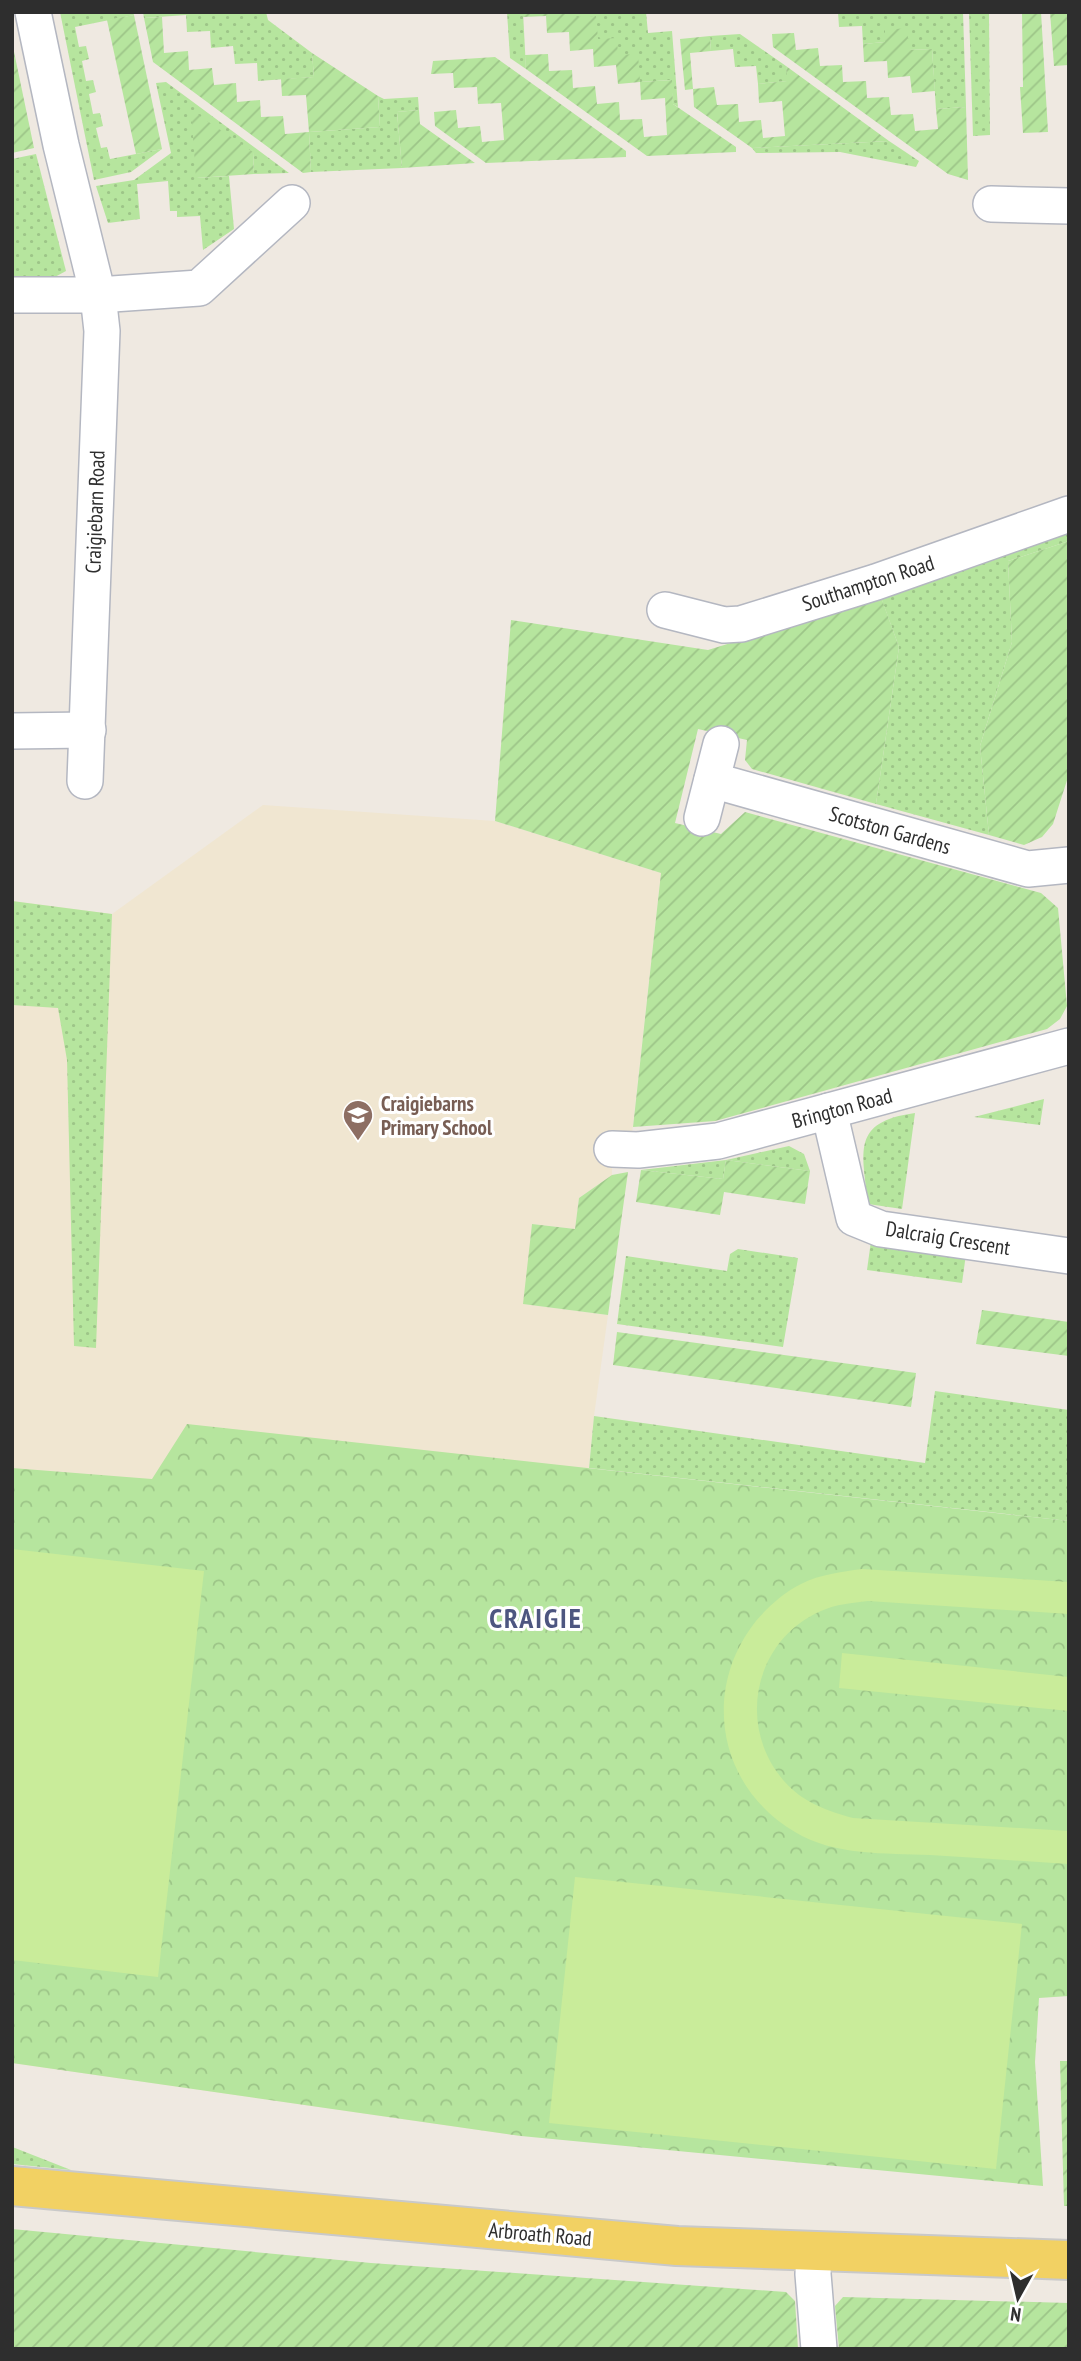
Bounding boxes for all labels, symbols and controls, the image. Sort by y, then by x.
street label: Craigiebarn Road [79,450,111,574]
street label: Southampton Road [798,549,938,617]
street label: Scotston Gardens [826,800,954,860]
street label: Brington Road [789,1082,895,1134]
place label: Craigiebarns Primary School [381,1090,493,1141]
school or university icon: Craigiebarns Primary School [341,1098,375,1142]
street label: Dalcraig Crescent [884,1215,1012,1261]
district label: CRAIGIE [489,1599,583,1636]
street label: Arbroath Road [487,2216,593,2252]
north arrow [983,2263,1053,2333]
text: N [1009,2302,1022,2327]

